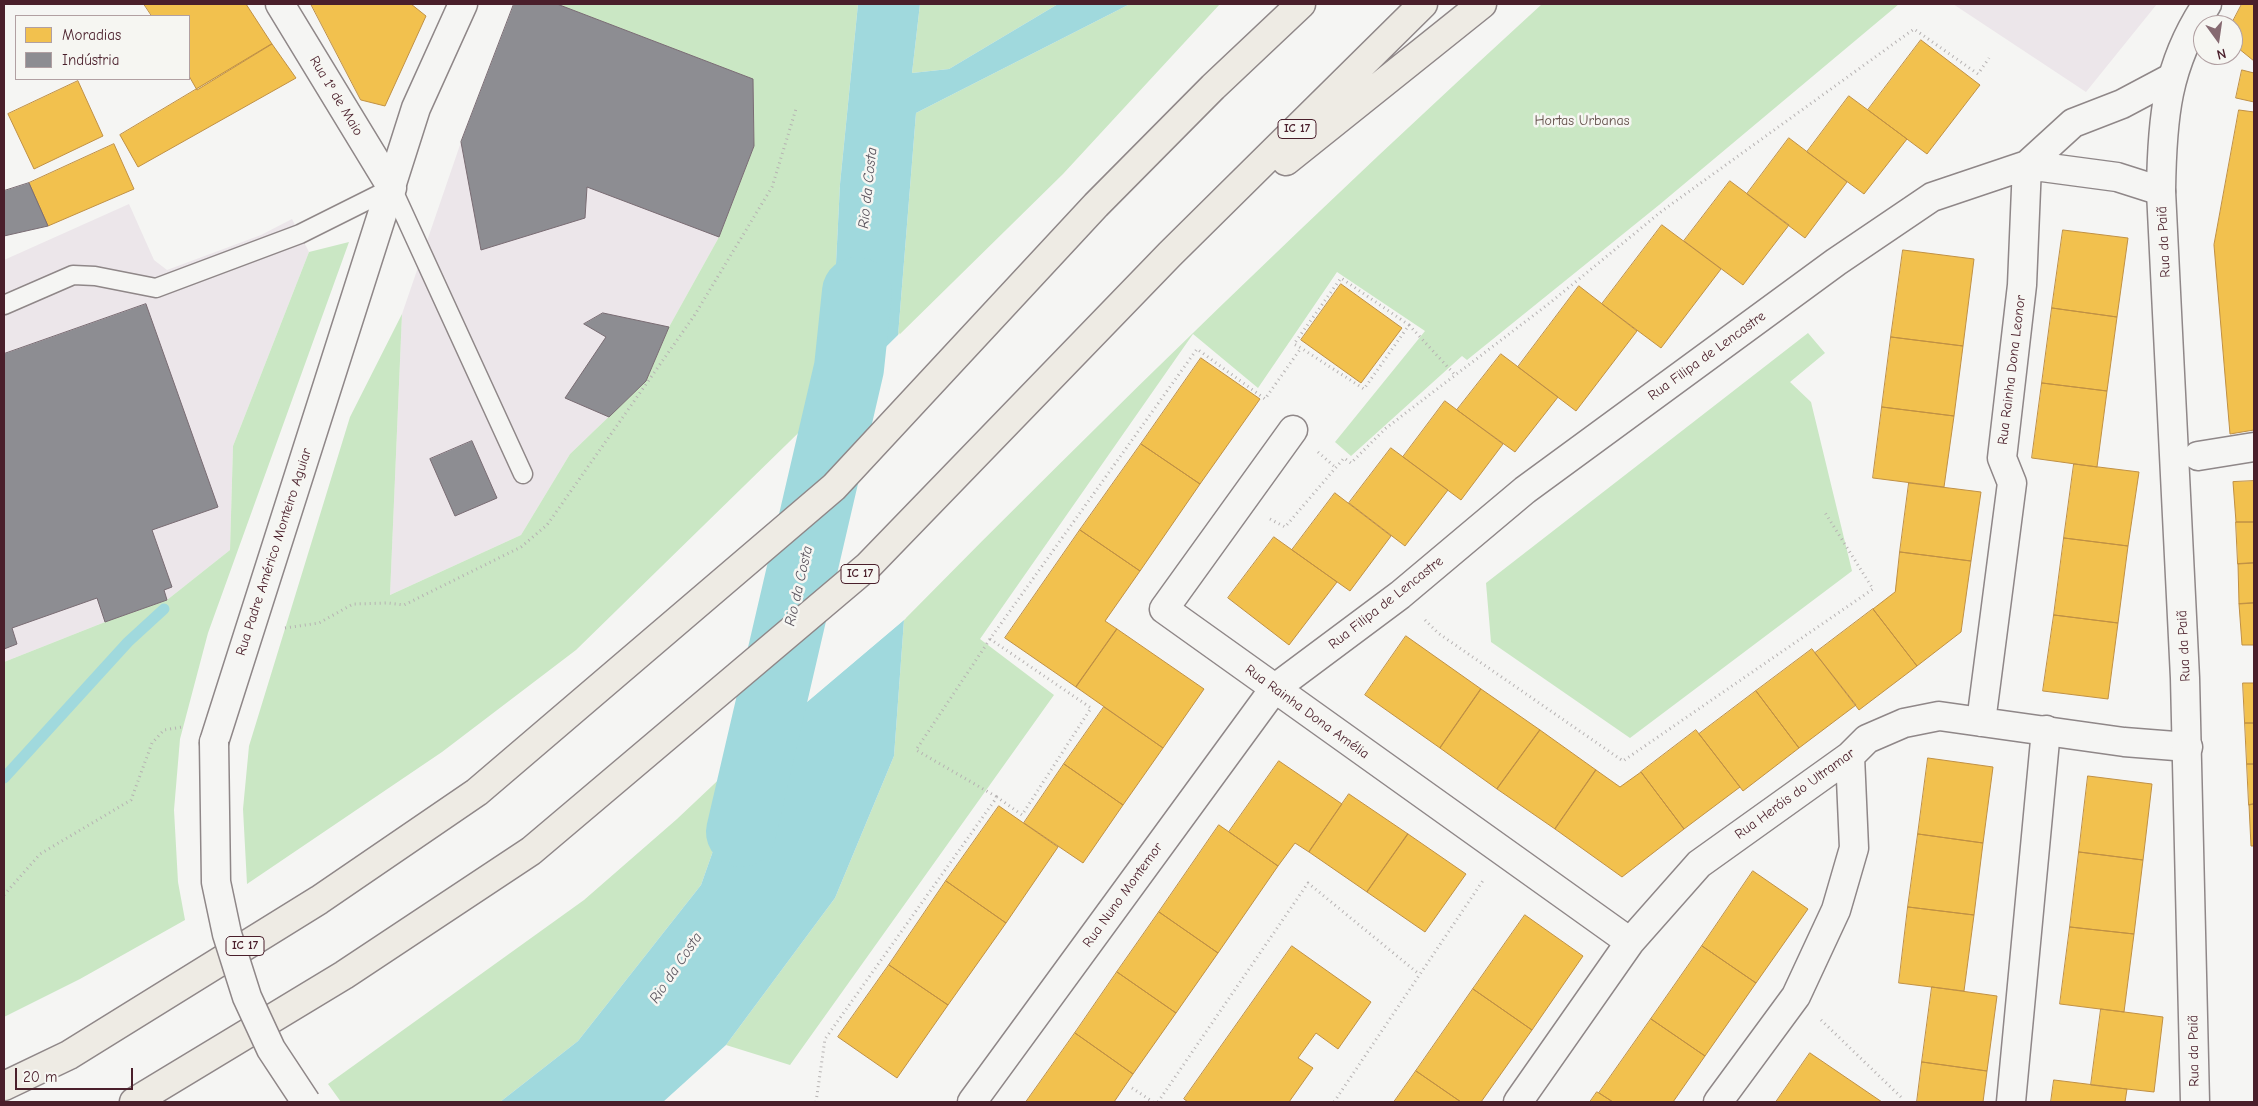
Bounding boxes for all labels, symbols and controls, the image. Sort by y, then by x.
legend [15,15,190,80]
north arrow [2193,15,2243,65]
text: Moradias [62,26,121,44]
text: N [2215,45,2228,63]
text: Indústria [62,51,119,69]
street label: Rua 1º de Maio [306,53,366,139]
park label: Hortas Urbanas [1534,113,1630,129]
road number: IC 17 [1278,120,1316,138]
water label: Rio da Costa [855,147,881,229]
street label: Rua da Paiã [2154,206,2174,278]
street label: Rua Rainha Dona Leonor [1994,294,2030,446]
street label: Rua Filipa de Lencastre [1645,308,1769,404]
street label: Rua Padre Américo Monteiro Aguiar [232,446,316,658]
water label: Rio da Costa [781,544,817,628]
street label: Rua Filipa de Lencastre [1325,553,1447,653]
road number: IC 17 [841,564,879,584]
street label: Rua da Paiã [2174,610,2194,682]
street label: Rua Rainha Dona Amélia [1242,661,1372,763]
street label: Rua Heróis do Ultramar [1732,745,1858,843]
street label: Rua Nuno Montemor [1079,839,1167,951]
water label: Rio da Costa [646,929,706,1007]
road number: IC 17 [226,936,264,956]
street label: Rua da Paiã [2185,1015,2203,1087]
scale bar [18,1058,135,1090]
text: 20 m [23,1068,57,1086]

